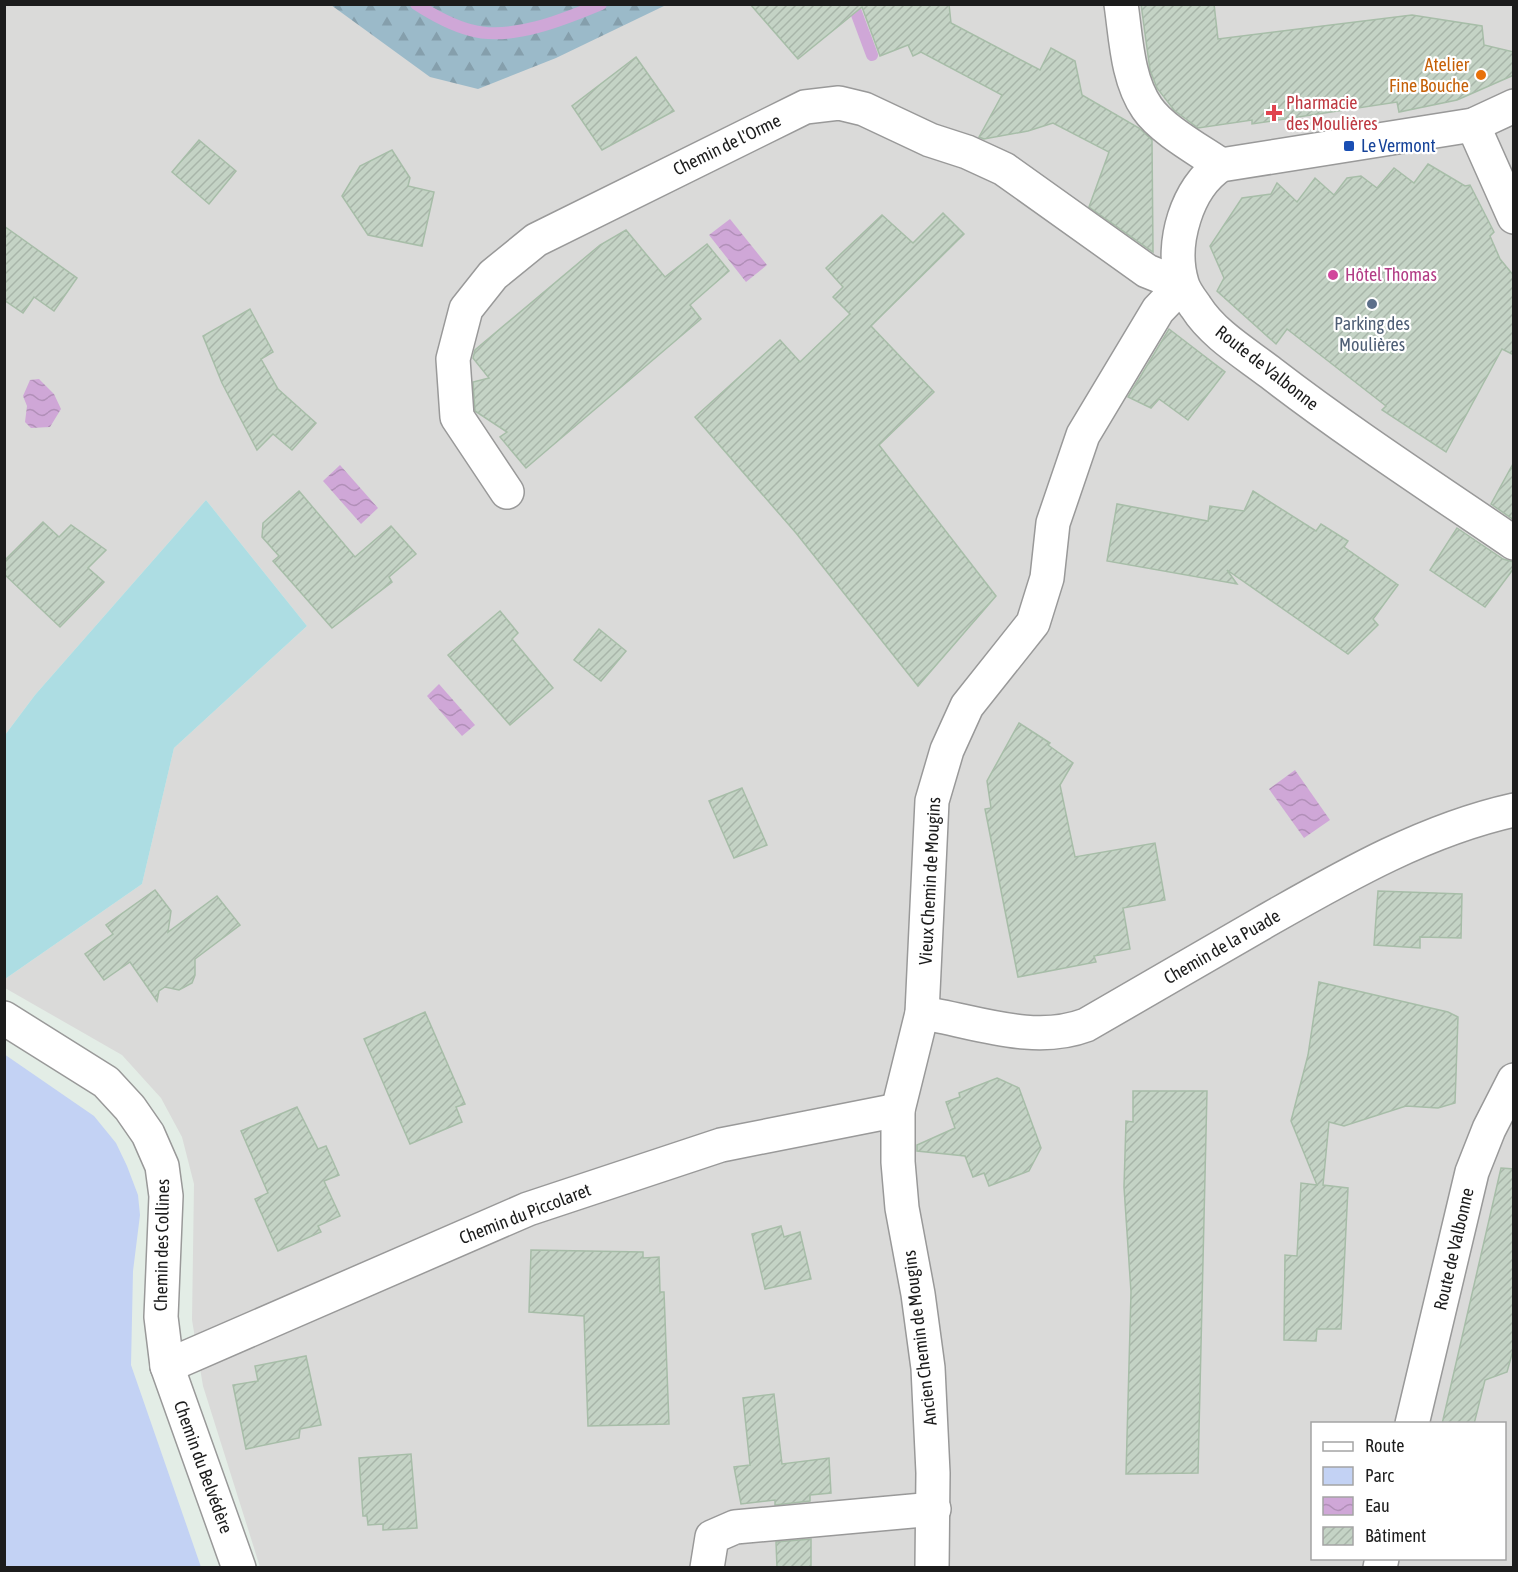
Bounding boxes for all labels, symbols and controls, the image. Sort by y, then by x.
place label: Atelier Fine Bouche [1389,54,1470,96]
marker: Atelier Fine Bouche [1474,68,1488,82]
place label: Pharmacie des Moulières [1286,92,1378,134]
marker: Pharmacie des Moulières [1267,106,1281,120]
street label: Chemin de l'Orme [670,109,784,180]
place label: Le Vermont [1361,135,1436,156]
marker: Le Vermont [1342,139,1356,153]
place label: Hôtel Thomas [1345,264,1437,285]
marker: Hôtel Thomas [1326,268,1340,282]
marker: Parking des Moulières [1365,297,1379,311]
place label: Parking des Moulières [1334,313,1410,355]
street label: Route de Valbonne [1212,321,1323,414]
street label: Vieux Chemin de Mougins [915,796,944,966]
street label: Chemin de la Puade [1160,905,1284,988]
street label: Chemin des Collines [150,1179,173,1311]
street label: Chemin du Piccolaret [456,1179,594,1248]
street label: Route de Valbonne [1429,1186,1478,1312]
street label: Ancien Chemin de Mougins [898,1249,941,1427]
street label: Chemin du Belvédère [170,1398,237,1536]
legend [1311,1422,1506,1560]
text: Route [1365,1435,1404,1456]
text: Parc [1365,1465,1394,1486]
text: Eau [1365,1495,1390,1516]
text: Bâtiment [1365,1525,1426,1546]

